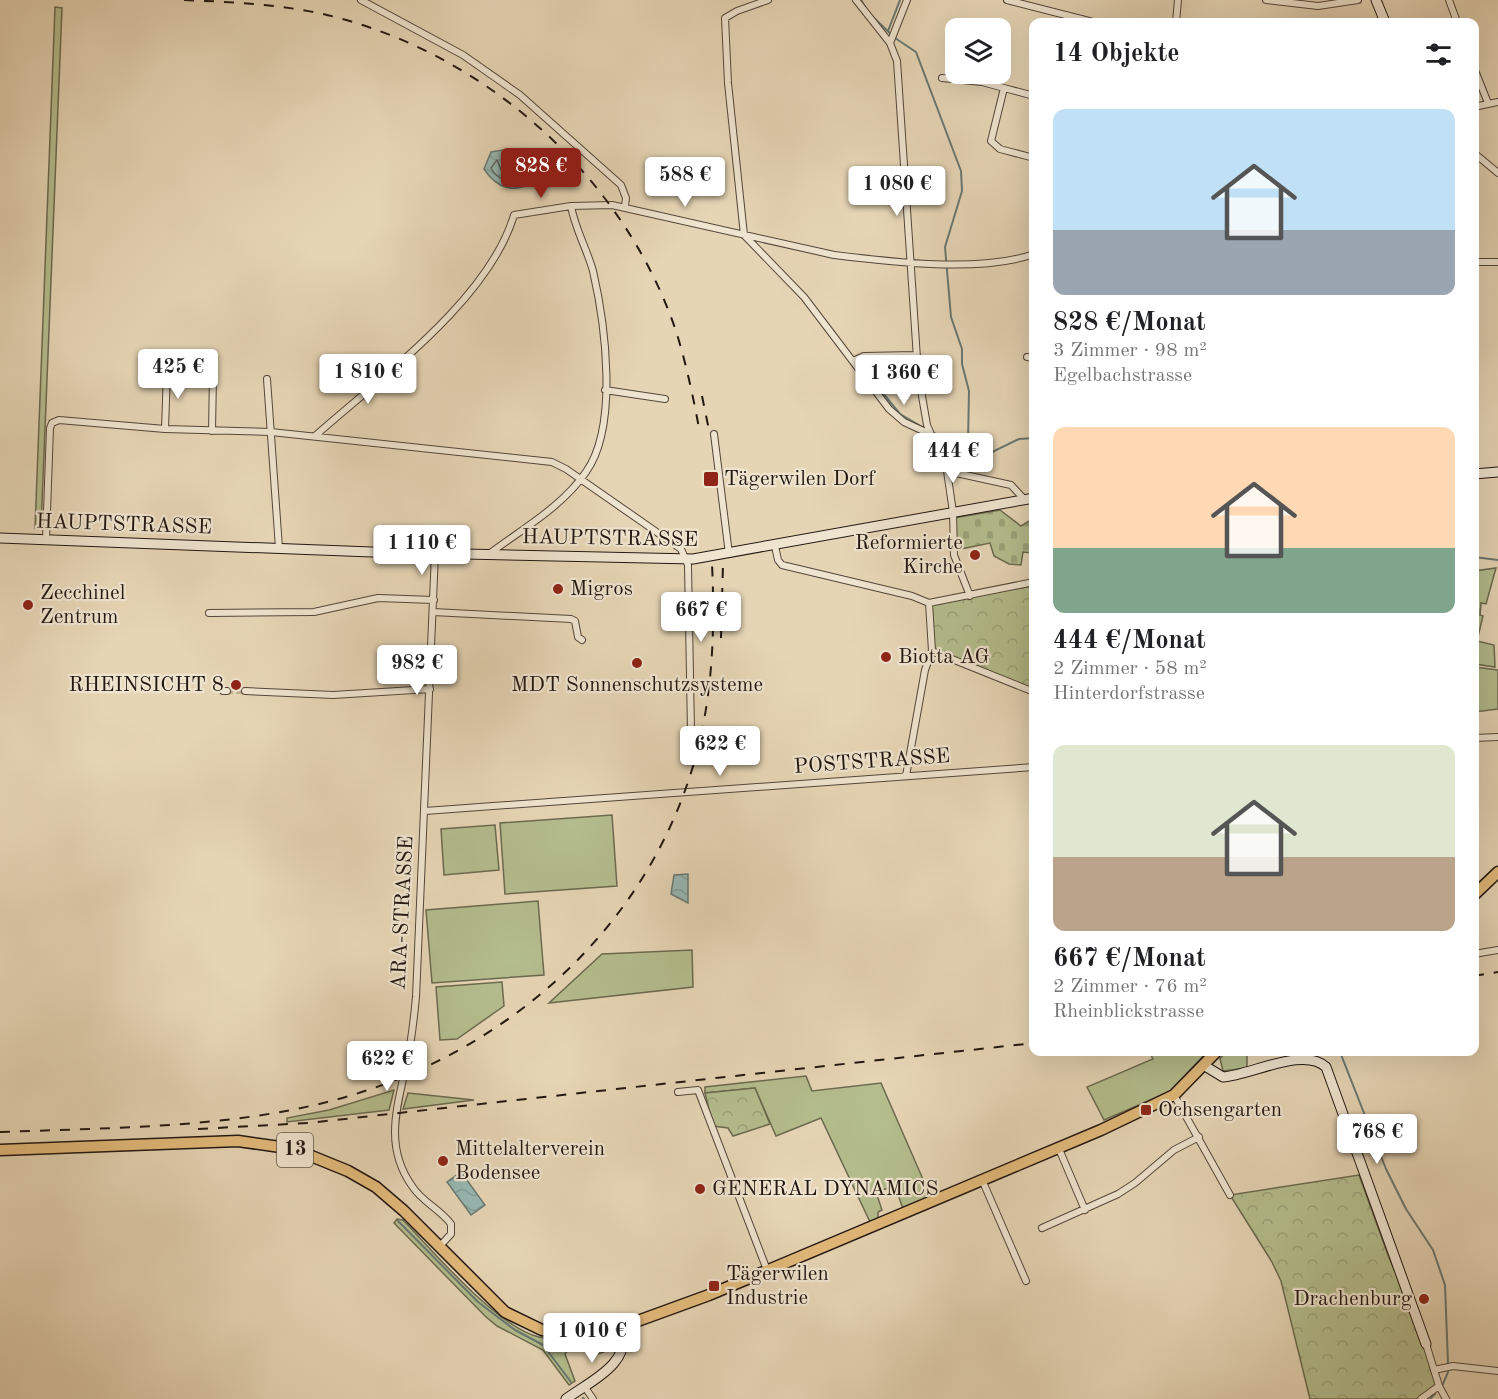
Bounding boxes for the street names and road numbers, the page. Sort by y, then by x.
street label: HAUPTSTRASSE [36,511,212,539]
street label: HAUPTSTRASSE [522,527,698,551]
street label: POSTSTRASSE [793,746,951,778]
street label: ARA-STRASSE [388,835,418,991]
road number: 13 [277,1133,313,1167]

